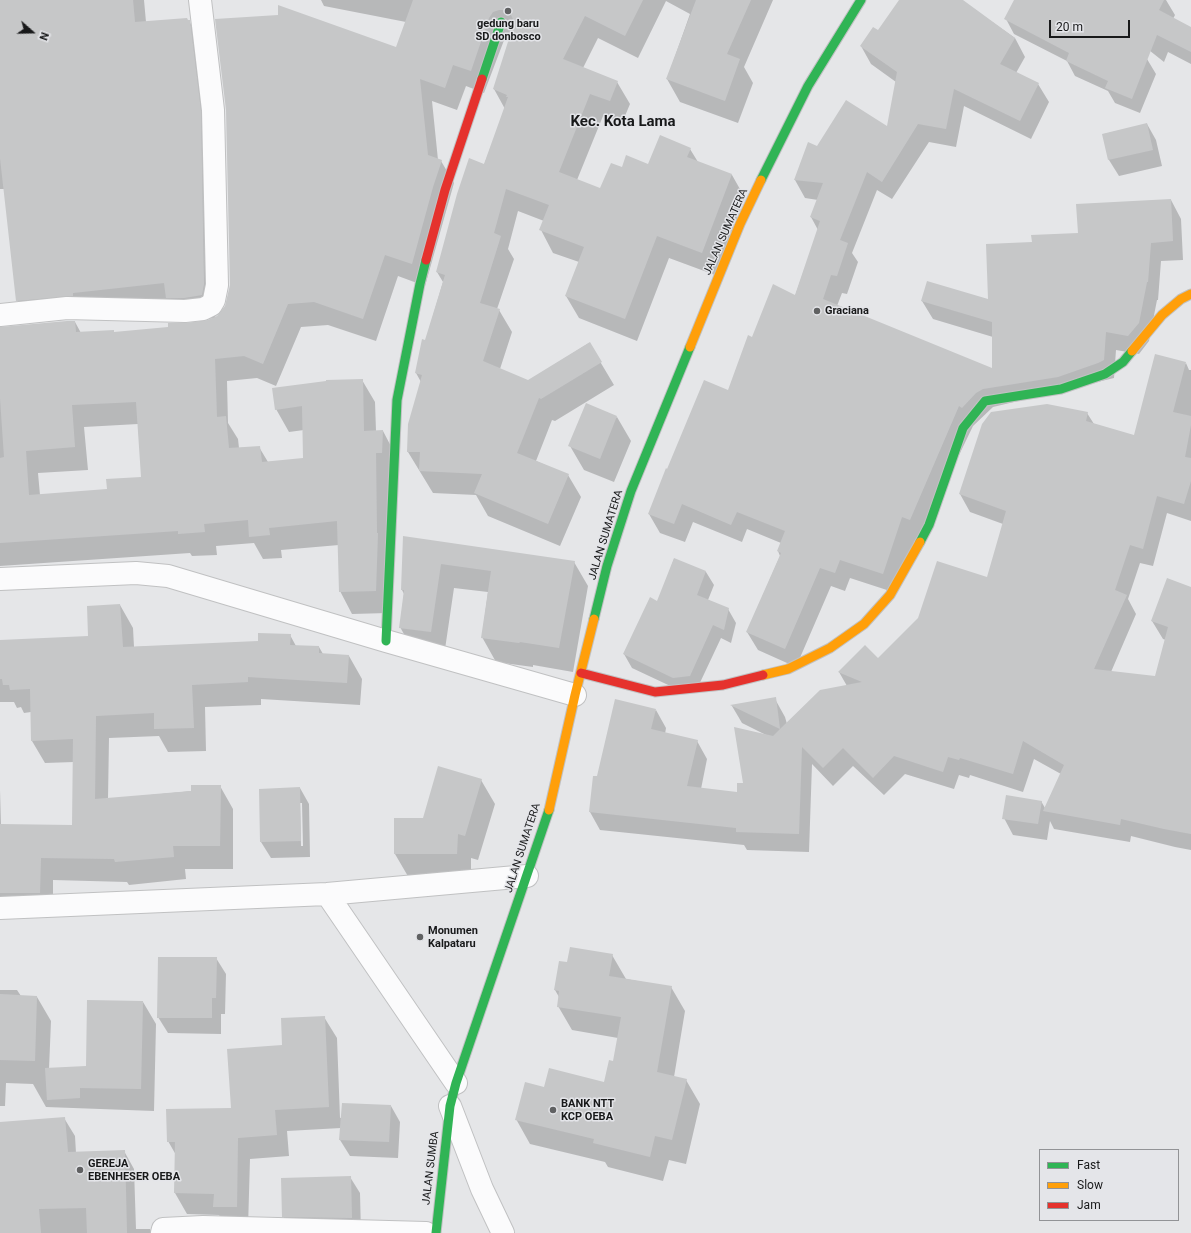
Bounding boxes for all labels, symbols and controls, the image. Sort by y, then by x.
marker: gedung baru SD donbosco [503,6,513,16]
north arrow [12,12,52,52]
scale bar [1051,12,1132,38]
place label: gedung baru SD donbosco [475,17,541,43]
text: 20 m [1056,20,1083,34]
text: N [36,30,51,42]
district label: Kec. Kota Lama [570,113,676,131]
street label: JALAN SUMATERA [701,187,751,277]
place label: Graciana [825,304,869,318]
marker: Graciana [812,306,822,316]
street label: JALAN SUMATERA [586,488,626,582]
street label: JALAN SUMATERA [502,801,544,895]
place label: Monumen Kalpataru [428,924,478,950]
marker: Monumen Kalpataru [415,932,425,942]
place label: BANK NTT KCP OEBA [561,1097,614,1123]
marker: BANK NTT KCP OEBA [548,1105,558,1115]
street label: JALAN SUMBA [420,1130,442,1206]
legend [1039,1149,1179,1221]
place label: GEREJA EBENHESER OEBA [88,1157,180,1183]
text: Fast [1077,1158,1100,1172]
marker: GEREJA EBENHESER OEBA [75,1165,85,1175]
text: Slow [1077,1178,1103,1192]
text: Jam [1077,1198,1101,1212]

